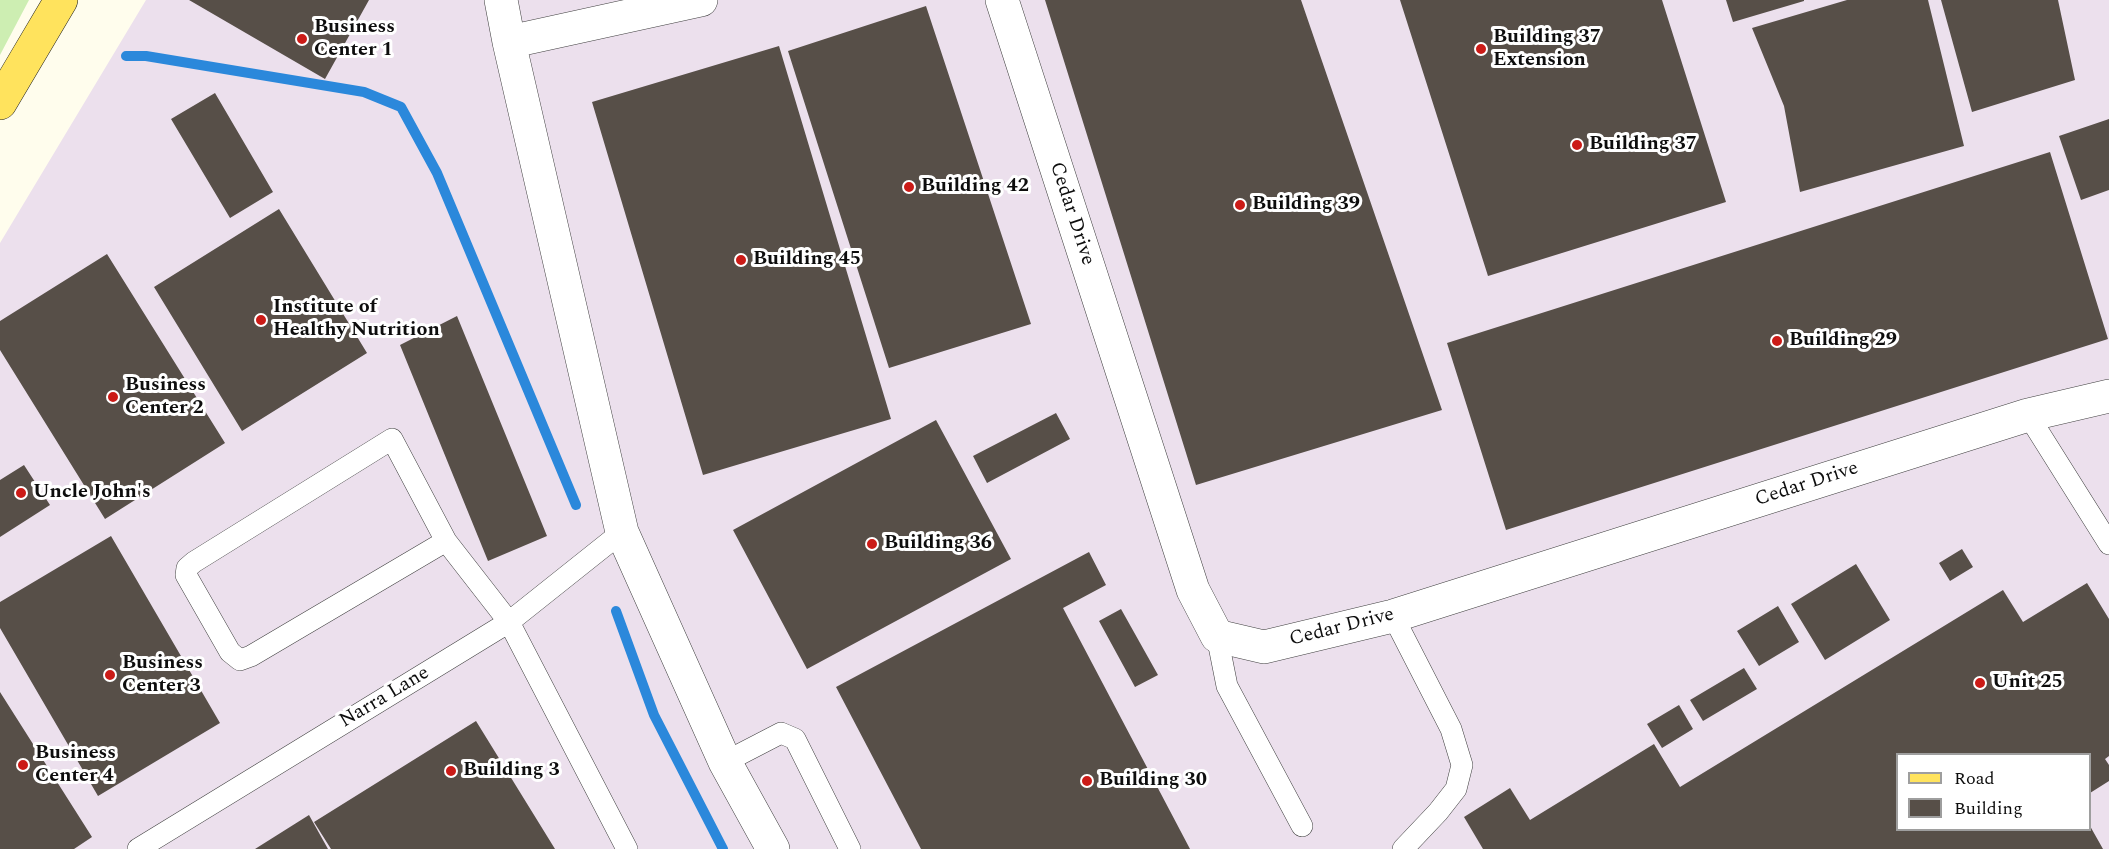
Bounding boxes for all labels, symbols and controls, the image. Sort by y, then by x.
place label: Business Center 1 [314,16,395,63]
place label: Building 37 Extension [1493,26,1601,73]
marker: Business Center 1 [295,32,309,46]
marker: Building 37 Extension [1474,42,1488,56]
place label: Building 37 [1589,133,1697,157]
marker: Building 37 [1570,138,1584,152]
street label: Cedar Drive [1043,159,1099,269]
place label: Building 42 [921,175,1029,199]
marker: Building 42 [902,180,916,194]
place label: Building 39 [1252,193,1360,217]
marker: Building 39 [1233,198,1247,212]
place label: Building 45 [753,248,861,272]
marker: Building 45 [734,253,748,267]
place label: Institute of Healthy Nutrition [273,296,440,343]
marker: Institute of Healthy Nutrition [254,313,268,327]
place label: Building 29 [1789,329,1897,353]
marker: Building 29 [1770,334,1784,348]
place label: Business Center 2 [125,374,206,421]
marker: Business Center 2 [106,390,120,404]
street label: Cedar Drive [1752,457,1862,513]
place label: Uncle John's [33,481,151,505]
marker: Uncle John's [14,486,28,500]
place label: Building 36 [884,532,992,556]
marker: Building 36 [865,537,879,551]
street label: Cedar Drive [1287,603,1397,653]
place label: Business Center 3 [122,652,203,699]
street label: Narra Lane [336,662,434,734]
marker: Business Center 3 [103,668,117,682]
place label: Unit 25 [1992,671,2063,695]
marker: Unit 25 [1973,676,1987,690]
place label: Business Center 4 [35,742,116,789]
legend [1896,753,2091,831]
marker: Business Center 4 [16,758,30,772]
place label: Building 3 [463,759,560,783]
marker: Building 3 [444,764,458,778]
text: Road [1954,765,1995,792]
place label: Building 30 [1099,769,1207,793]
marker: Building 30 [1080,774,1094,788]
text: Building [1954,795,2023,822]

